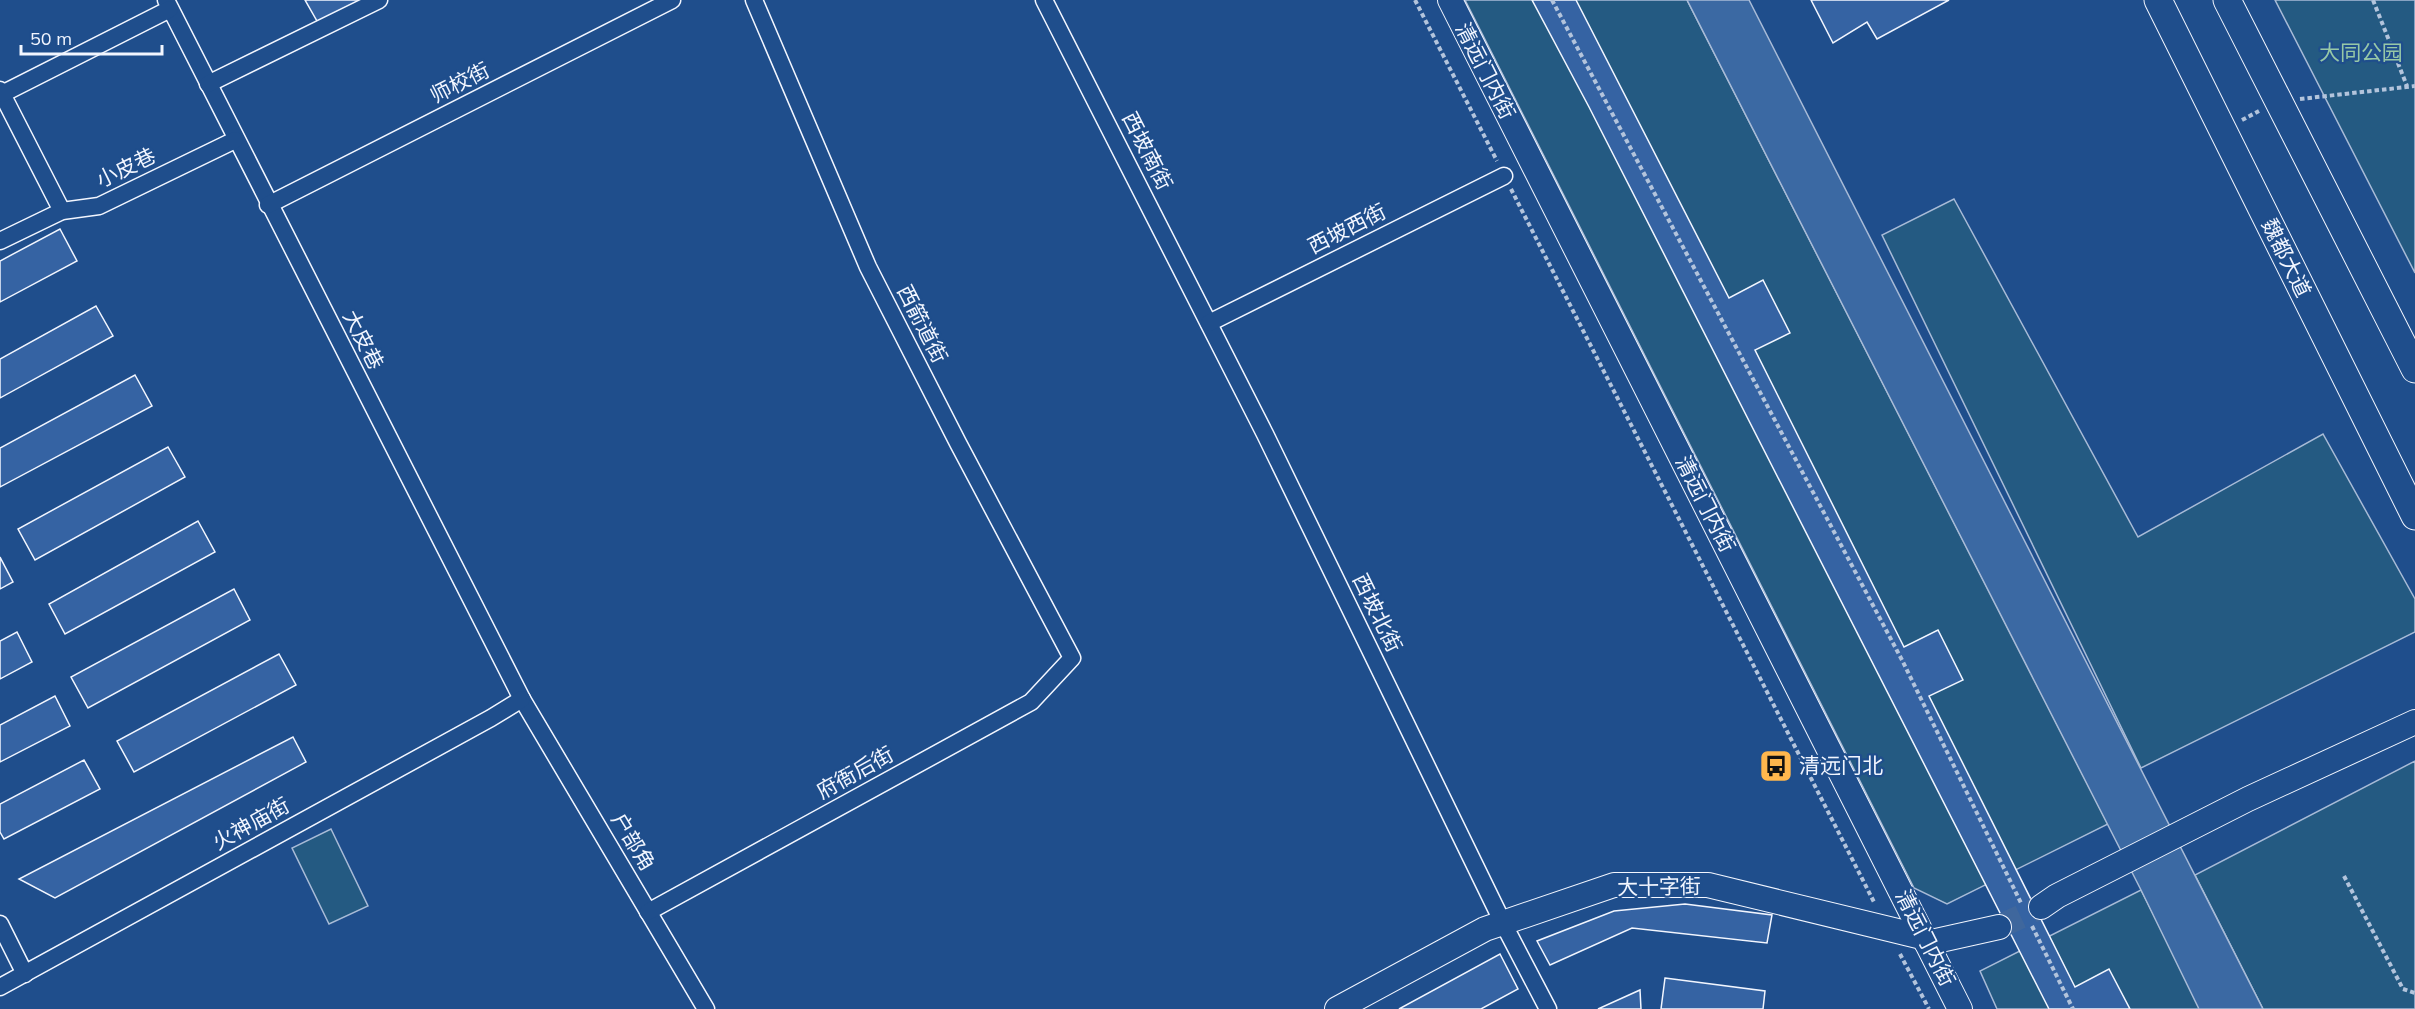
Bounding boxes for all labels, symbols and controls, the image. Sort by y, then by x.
scale bar [21,18,162,56]
street label: 清远门内街 [1450,18,1521,123]
text: 50 m [30,27,72,50]
park label: 大同公园 [2319,39,2403,65]
street label: 师校街 [426,56,494,108]
street label: 西坡南街 [1117,107,1179,194]
street label: 小皮巷 [92,142,160,193]
street label: 西坡西街 [1303,197,1390,259]
street label: 魏都大道 [2257,214,2317,301]
street label: 西箭道街 [892,280,954,367]
street label: 大皮巷 [338,306,390,374]
street label: 清远门内街 [1670,451,1741,556]
street label: 西坡北街 [1348,569,1408,656]
street label: 府衙后街 [811,740,898,804]
bus stop icon: 清远门北 [1758,748,1794,784]
place label: 清远门北 [1799,752,1883,778]
street label: 火神庙街 [207,791,294,855]
street label: 户部角 [606,808,661,875]
street label: 大十字街 [1617,872,1701,900]
street label: 清远门内街 [1890,885,1961,990]

